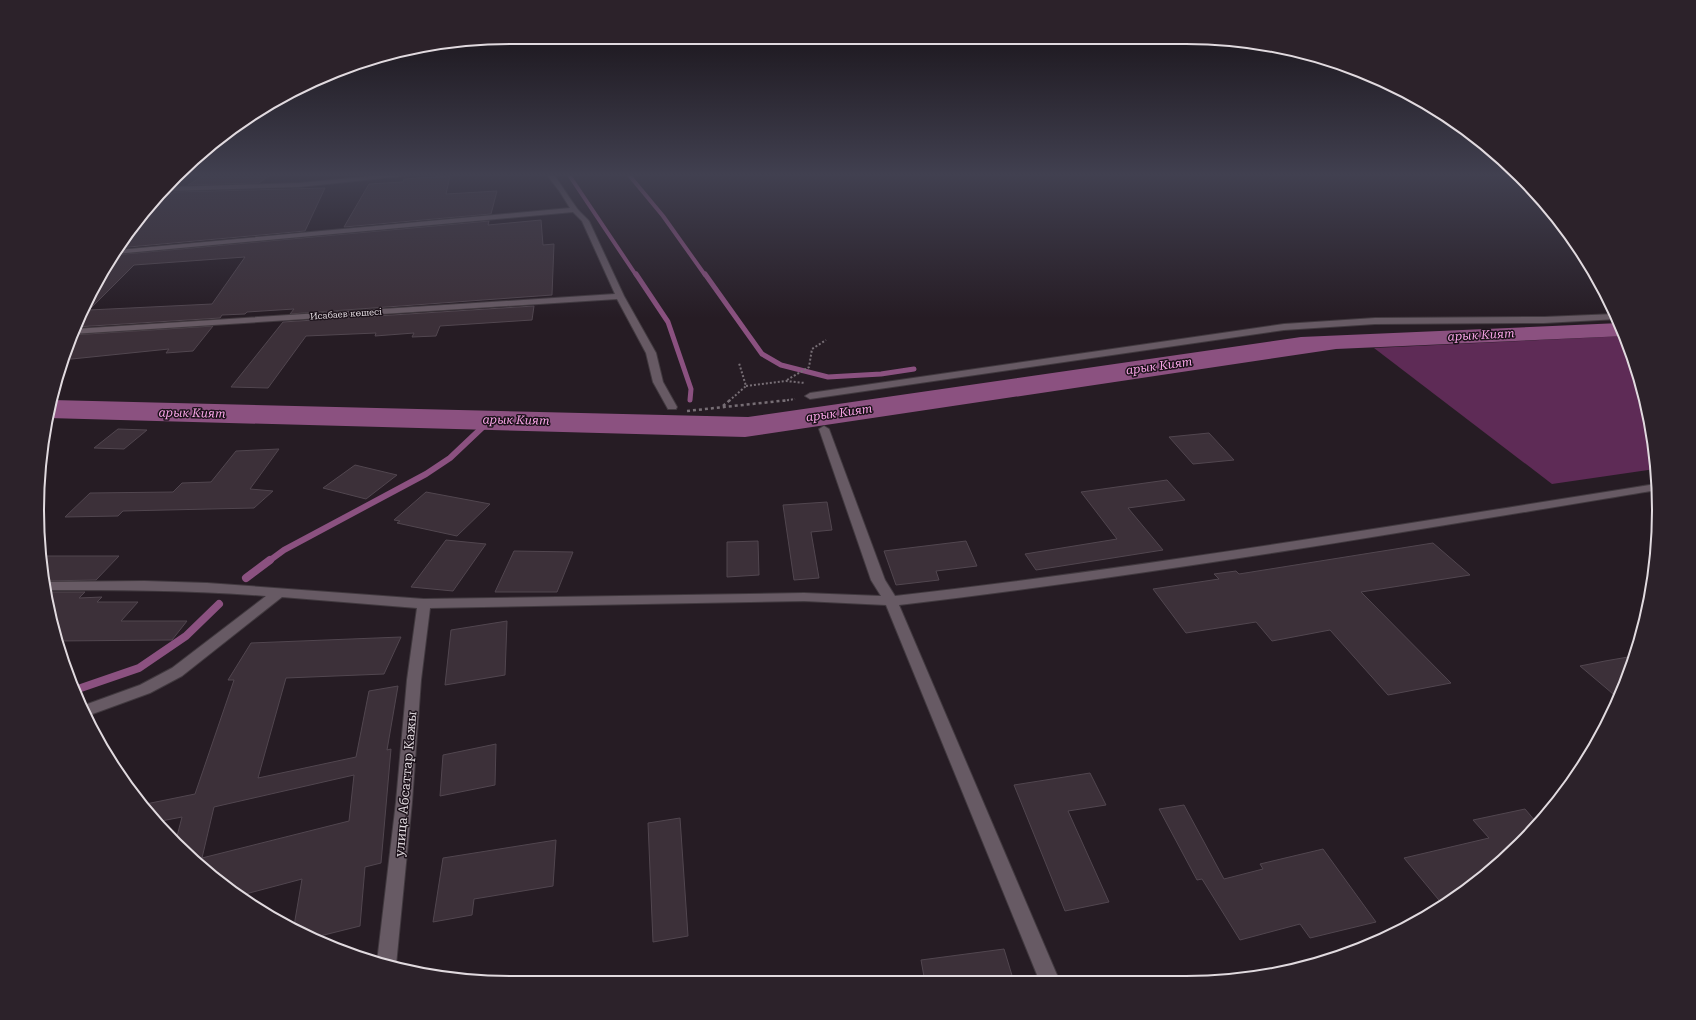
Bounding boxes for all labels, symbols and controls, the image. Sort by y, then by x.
street label: Исабаев көшесі [310,306,382,322]
water label: арык Кият [1447,326,1515,344]
water label: арык Кият [1125,354,1194,378]
water label: арык Кият [805,401,874,425]
water label: арык Кият [158,405,226,421]
water label: арык Кият [482,412,550,428]
street label: улица Абсаттар Кажы [392,710,419,858]

